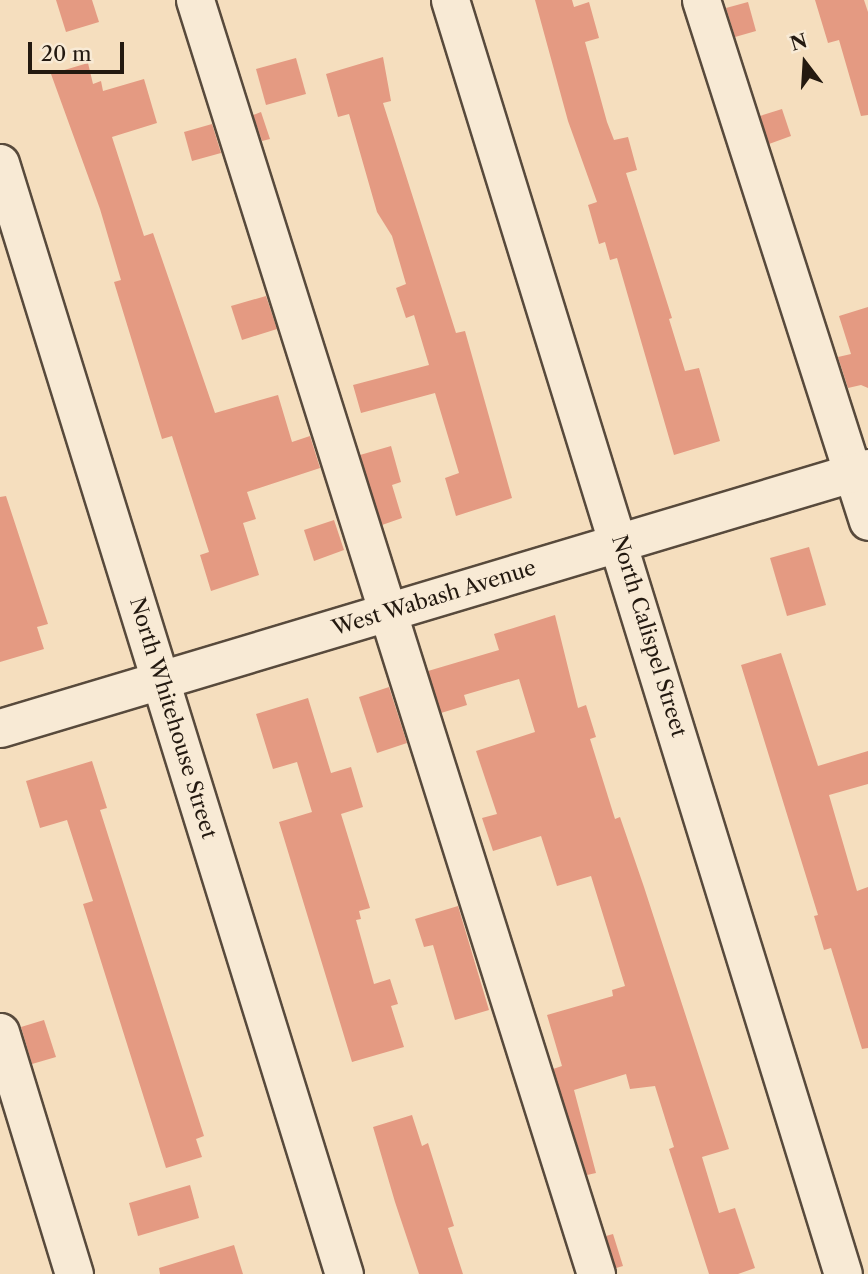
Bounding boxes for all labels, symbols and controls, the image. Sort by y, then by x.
scale bar [32,28,128,72]
north arrow [770,28,840,98]
text: N [787,29,810,56]
text: 20 m [41,41,92,66]
street label: North Calispel Street [606,532,692,740]
street label: West Wabash Avenue [328,555,540,641]
street label: North Whitehouse Street [124,594,222,842]

